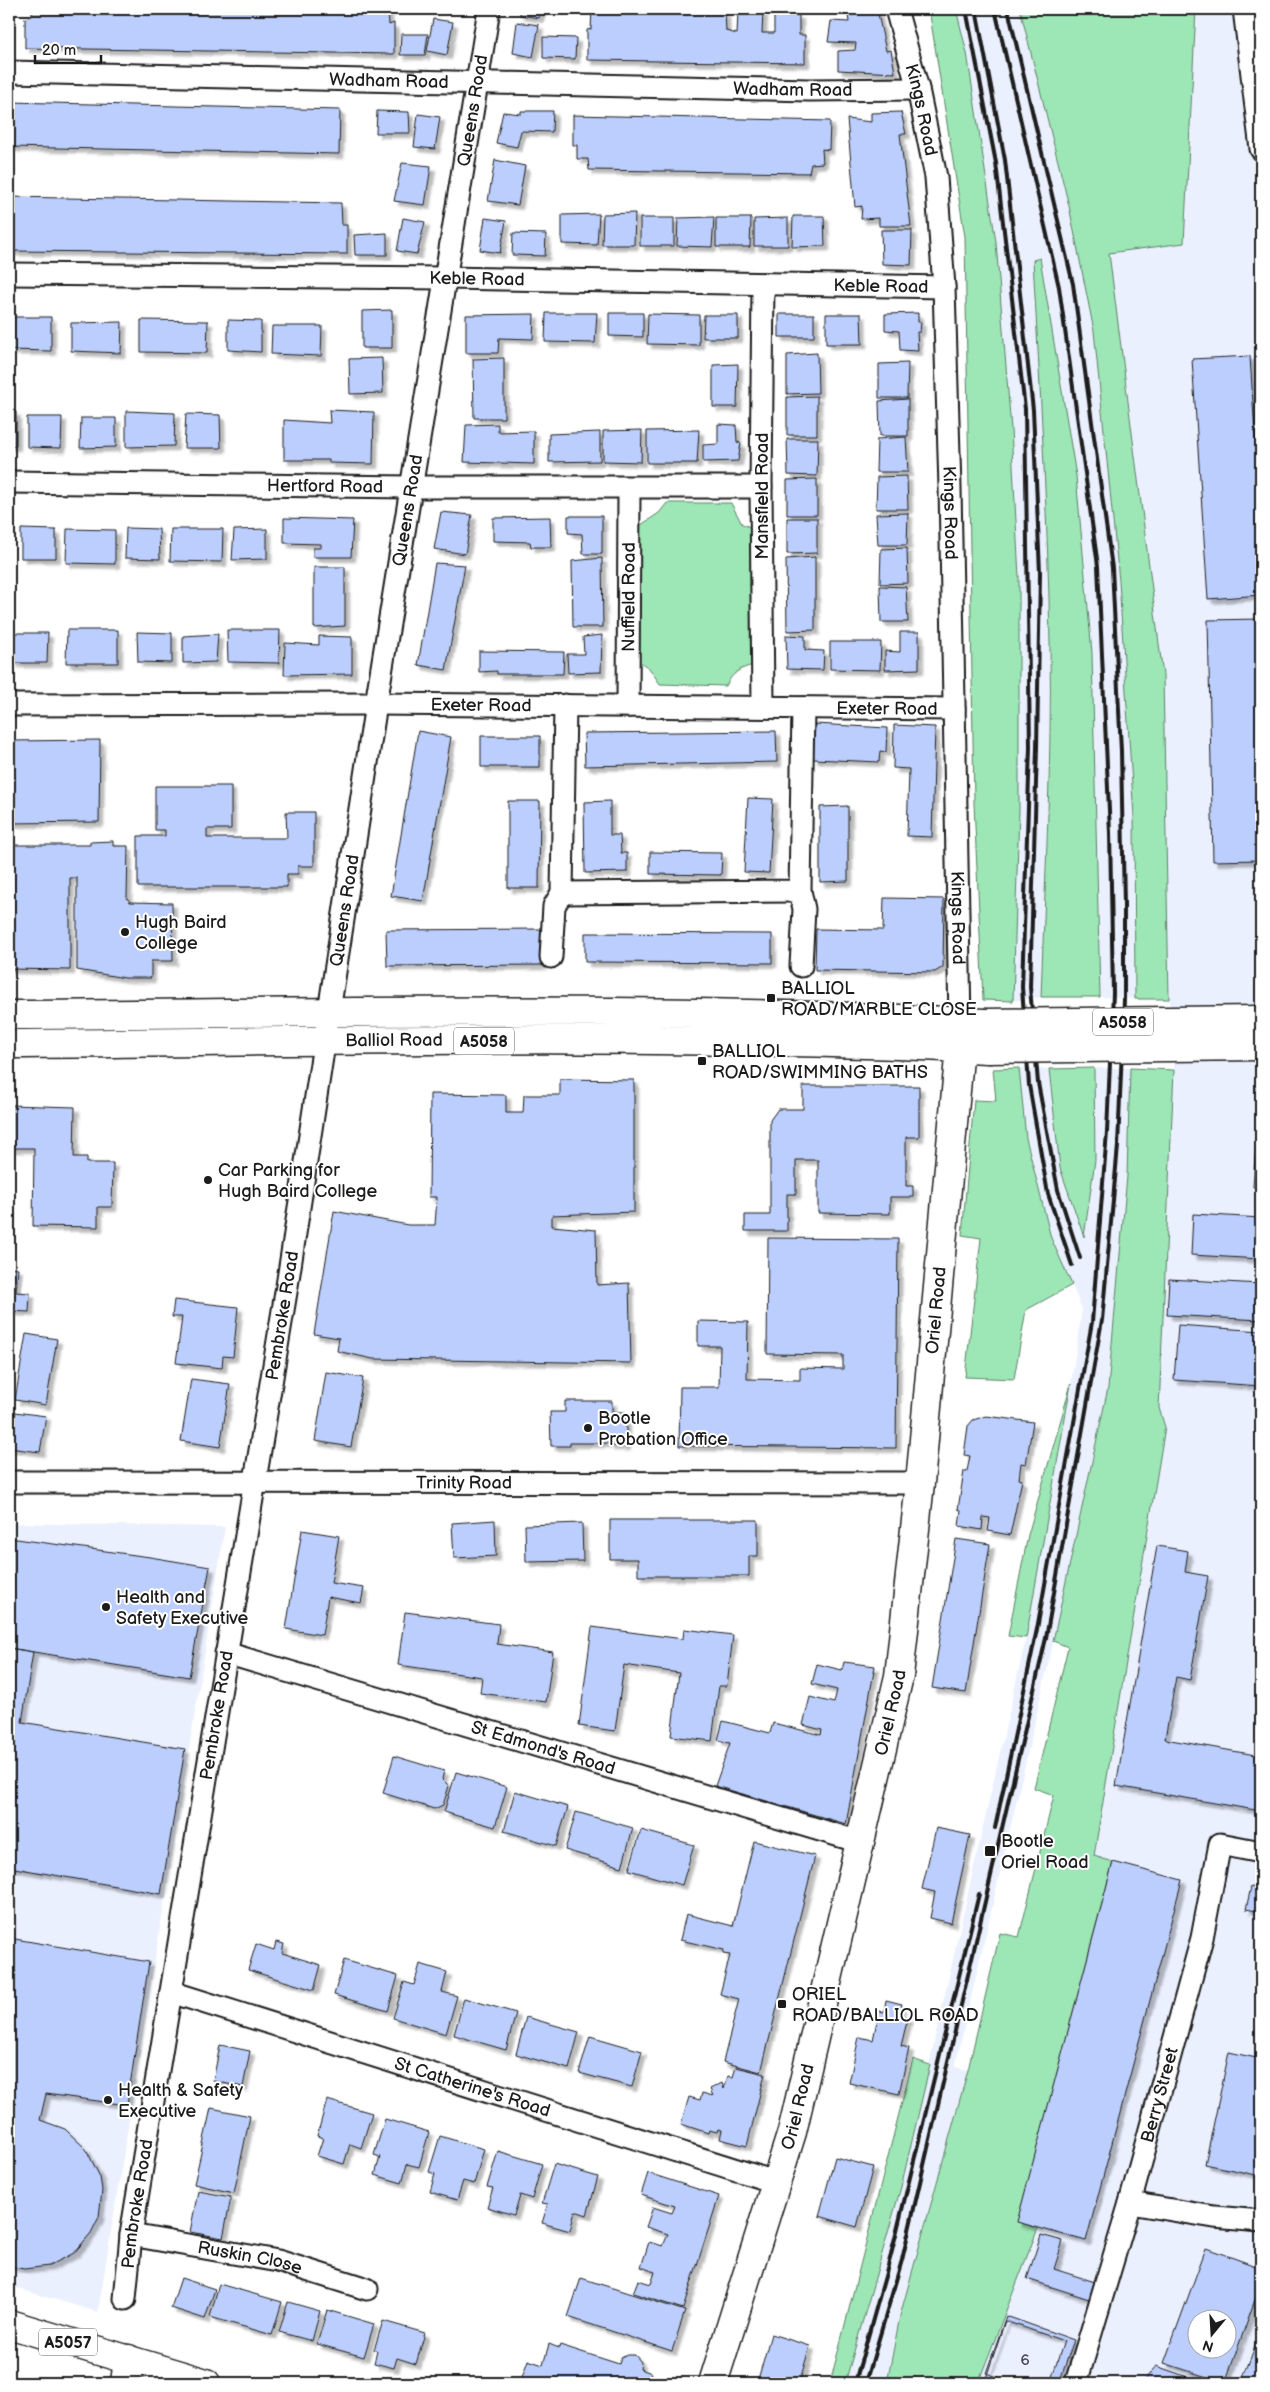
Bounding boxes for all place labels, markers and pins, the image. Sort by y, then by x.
place label: Hugh Baird College [135,912,227,954]
marker: Hugh Baird College [119,926,131,938]
place label: BALLIOL ROAD/MARBLE CLOSE [781,978,977,1020]
marker: BALLIOL ROAD/MARBLE CLOSE [765,992,777,1004]
place label: BALLIOL ROAD/SWIMMING BATHS [712,1041,928,1083]
marker: BALLIOL ROAD/SWIMMING BATHS [696,1055,708,1067]
place label: Car Parking for Hugh Baird College [218,1160,377,1202]
marker: Car Parking for Hugh Baird College [202,1174,214,1186]
place label: Bootle Probation Office [598,1408,728,1450]
marker: Bootle Probation Office [582,1422,594,1434]
place label: Health and Safety Executive [116,1587,249,1629]
marker: Health and Safety Executive [100,1601,112,1613]
place label: Bootle Oriel Road [1001,1831,1089,1873]
marker: Bootle Oriel Road [983,1844,997,1858]
place label: ORIEL ROAD/BALLIOL ROAD [792,1984,979,2026]
marker: ORIEL ROAD/BALLIOL ROAD [776,1998,788,2010]
place label: Health & Safety Executive [118,2080,244,2122]
marker: Health & Safety Executive [102,2094,114,2106]

